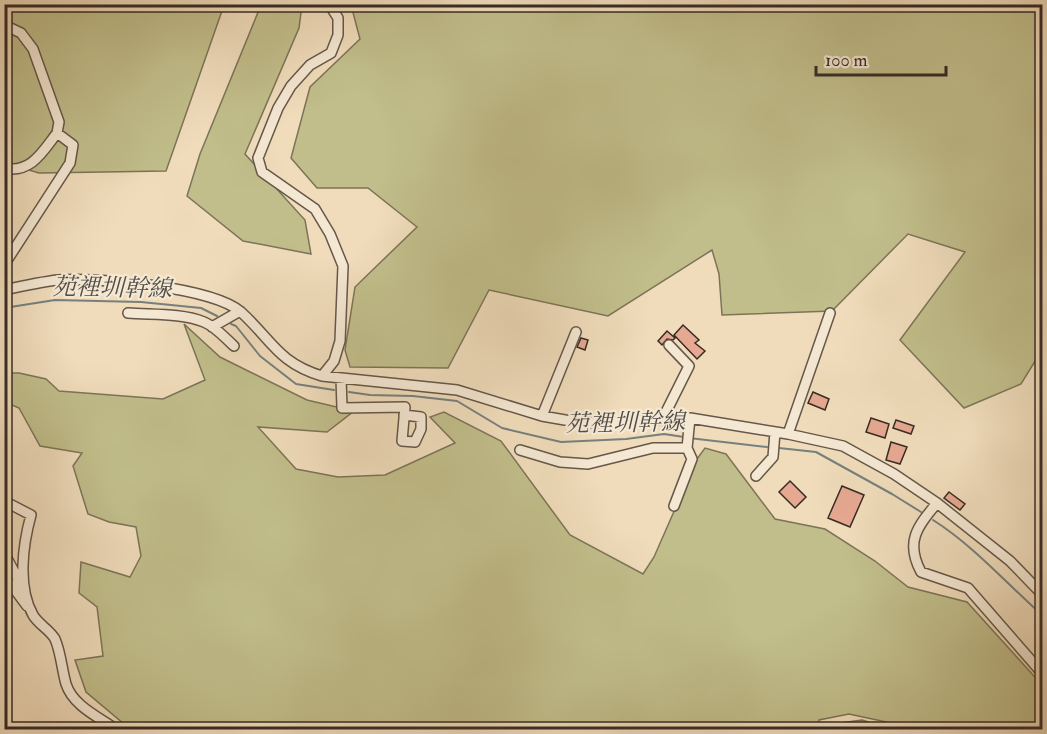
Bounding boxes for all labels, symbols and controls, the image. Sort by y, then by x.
scale bar [816,39,946,77]
text: 100 m [825,49,868,72]
water label: 苑裡圳幹線 [52,271,175,305]
water label: 苑裡圳幹線 [565,406,688,440]

